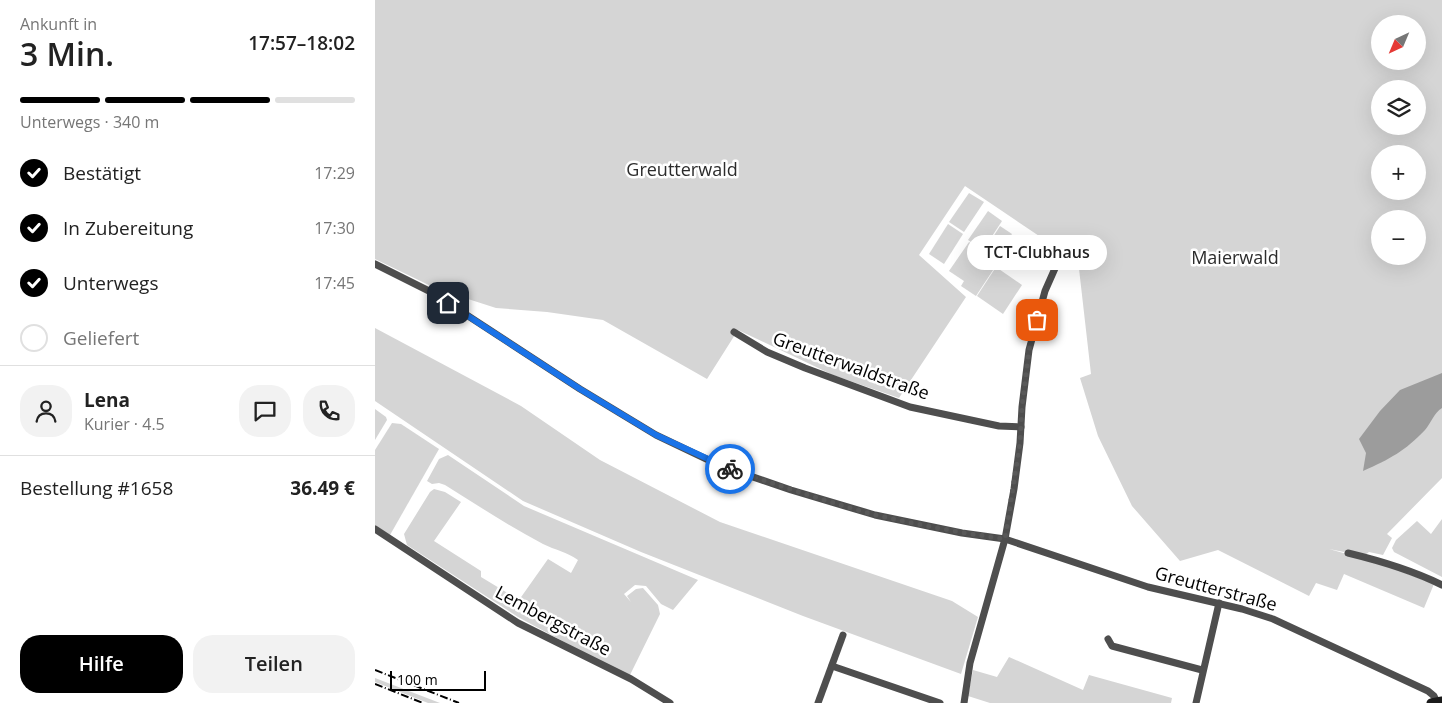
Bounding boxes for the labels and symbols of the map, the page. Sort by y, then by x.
north arrow [1371,15,1426,70]
park label: Greutterwald [626,157,738,181]
callout: TCT-Clubhaus [967,235,1107,270]
park label: Maierwald [1191,245,1279,269]
pin [427,282,469,324]
pin [1016,299,1058,341]
street label: Greutterwaldstraße [770,326,933,405]
courier [705,444,755,494]
street label: Greutterstraße [1153,560,1280,616]
street label: Lembergstraße [491,579,616,661]
scale bar [390,668,486,691]

